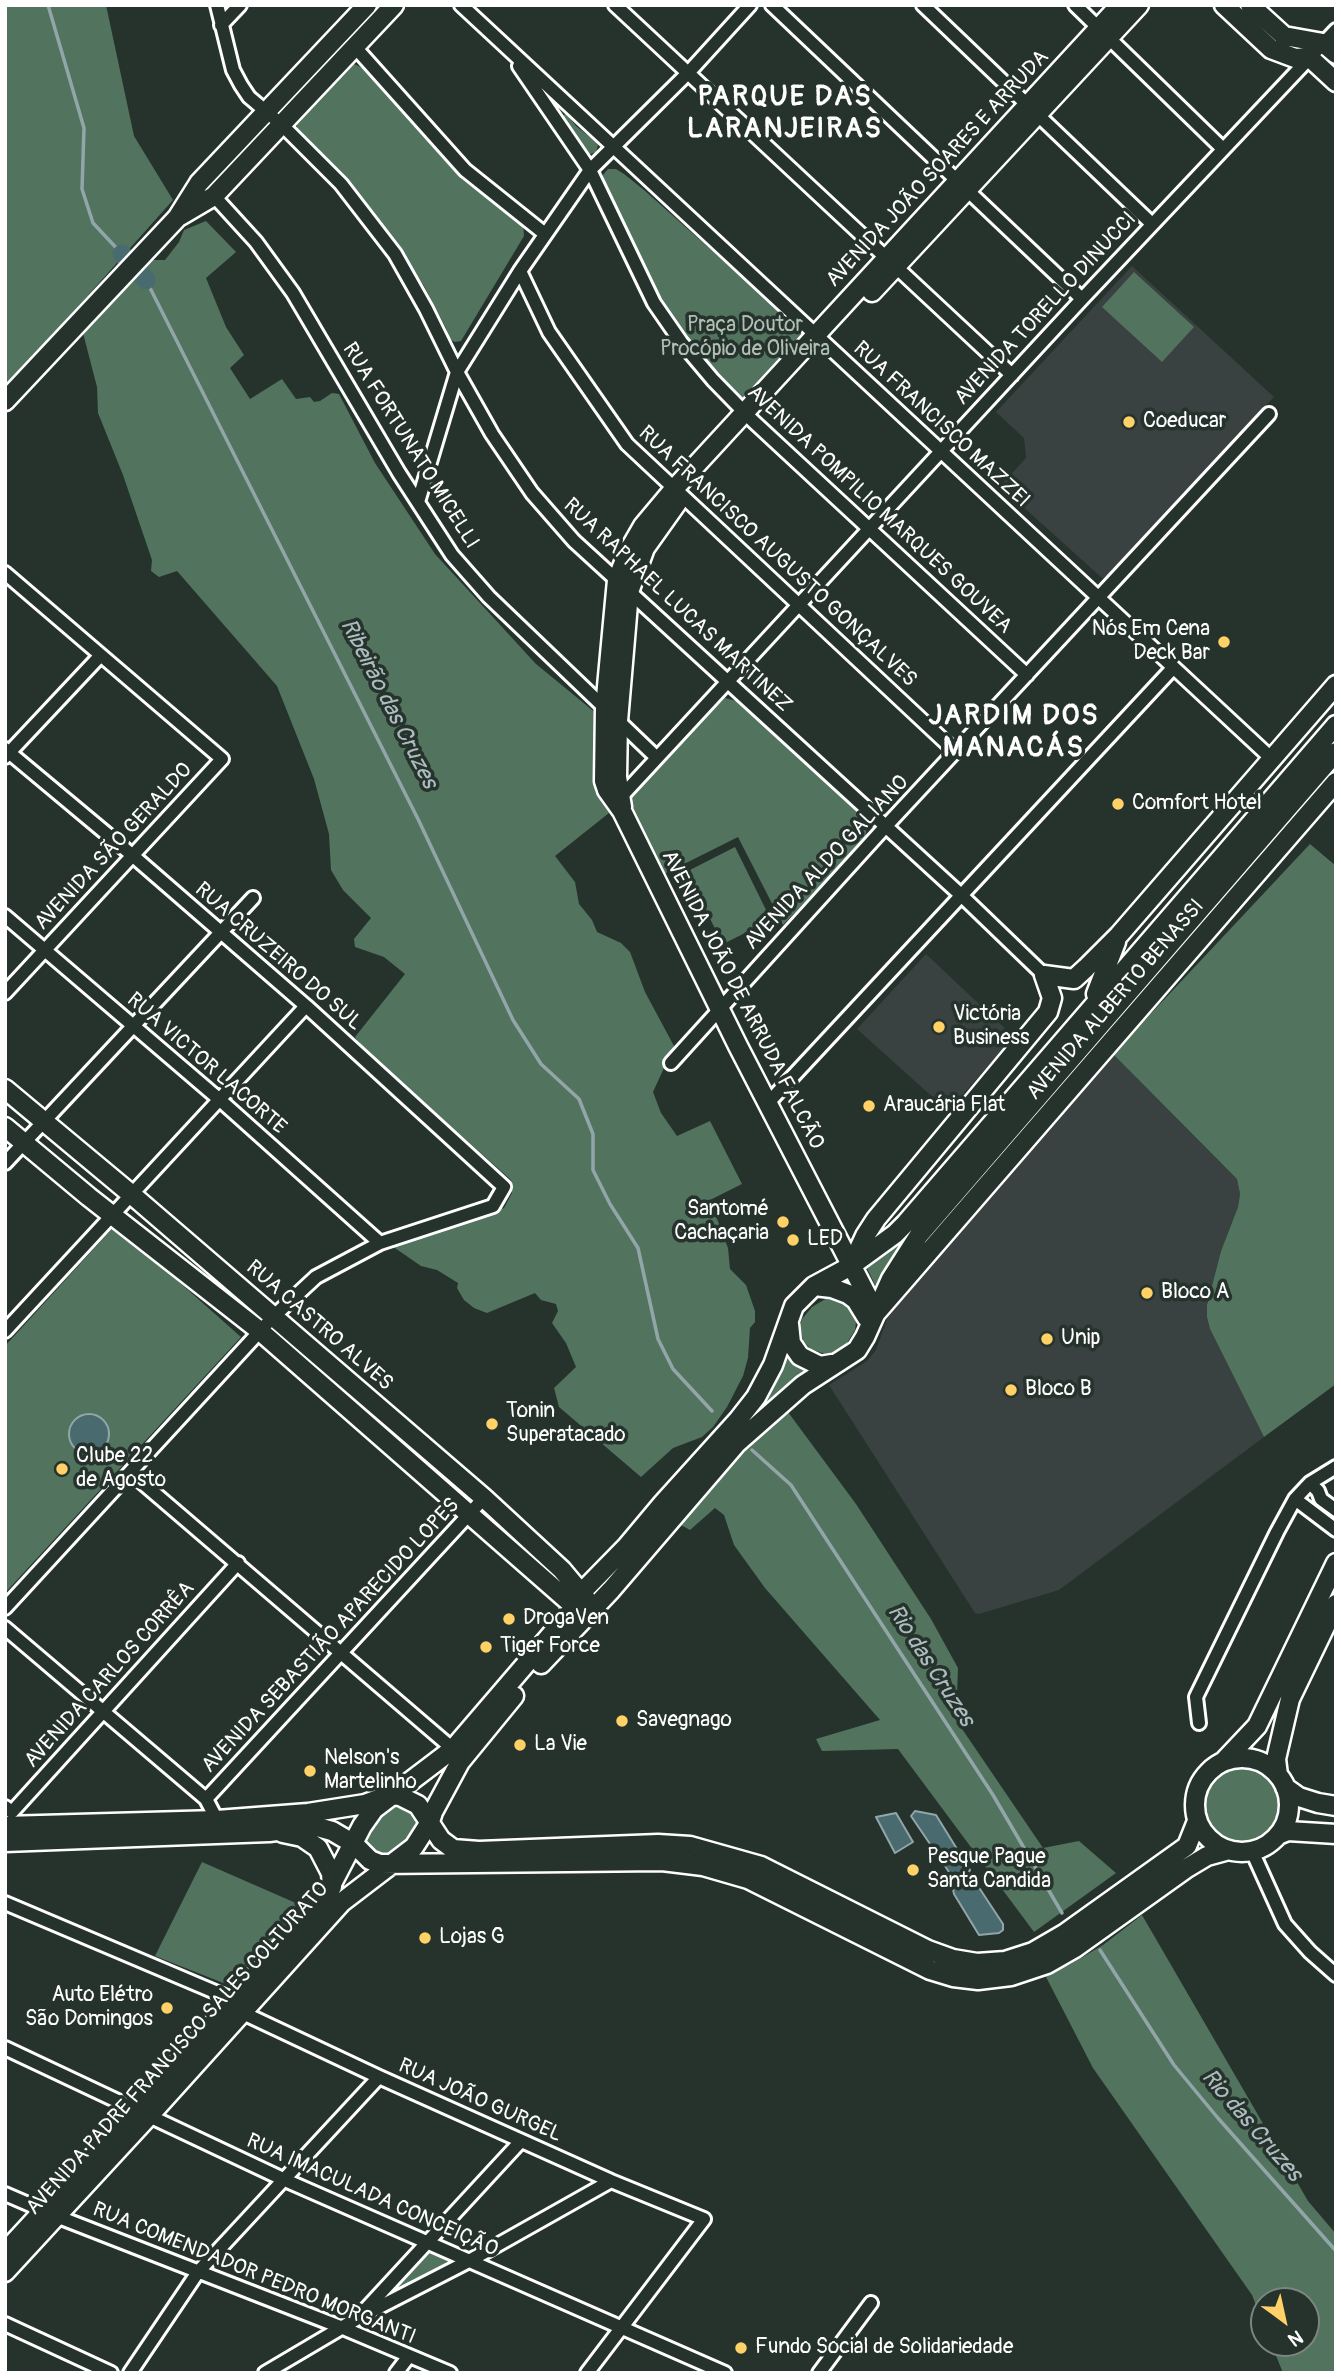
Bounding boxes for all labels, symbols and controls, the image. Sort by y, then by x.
street label: AVENIDA JOÃO SOARES E ARRUDA [821,45,1055,293]
district label: PARQUE DAS LARANJEIRAS [688,81,882,147]
street label: AVENIDA TORELLO DINUCCI [950,207,1142,411]
park label: Praça Doutor Procópio de Oliveira [660,313,830,363]
street label: RUA FRANCISCO MAZZEI [847,337,1035,513]
street label: RUA FORTUNATO MICELLI [336,338,484,554]
street label: AVENIDA POMPILIO MARQUES GOUVEA [741,380,1017,640]
place label: Coeducar [1143,409,1226,435]
marker: Coeducar [1121,414,1137,430]
street label: RUA FRANCISCO AUGUSTO GONÇALVES [633,421,921,693]
street label: RUA RAPHAEL LUCAS MARTINEZ [558,493,796,719]
water label: Ribeirão das Cruzes [333,615,443,793]
place label: Nós Em Cena Deck Bar [1092,617,1210,667]
marker: Nós Em Cena Deck Bar [1216,634,1232,650]
district label: JARDIM DOS MANACÁS [930,700,1098,766]
street label: AVENIDA SÃO GERALDO [30,758,198,936]
street label: AVENIDA ALDO GALIANO [740,771,914,955]
place label: Comfort Hotel [1132,791,1262,817]
marker: Comfort Hotel [1110,796,1126,812]
street label: AVENIDA JOÃO DE ARRUDA FALCÃO [655,846,829,1154]
street label: RUA CRUZEIRO DO SUL [189,877,367,1037]
street label: AVENIDA ALBERTO BENASSI [1022,894,1210,1106]
street label: RUA VICTOR LACORTE [121,988,291,1140]
place label: Victória Business [953,1002,1029,1052]
marker: Victória Business [931,1019,947,1035]
place label: Araucária Flat [883,1093,1005,1119]
marker: Araucária Flat [861,1098,877,1114]
place label: Santomé Cachaçaria [674,1197,769,1247]
marker: Santomé Cachaçaria [775,1214,791,1230]
place label: LED [807,1227,843,1253]
marker: LED [785,1232,801,1248]
street label: RUA CASTRO ALVES [241,1255,397,1397]
place label: Bloco A [1161,1280,1229,1306]
marker: Bloco A [1139,1285,1155,1301]
place label: Unip [1061,1326,1100,1352]
marker: Unip [1039,1331,1055,1347]
place label: Bloco B [1025,1377,1092,1403]
marker: Bloco B [1003,1382,1019,1398]
place label: Tonin Superatacado [506,1399,626,1449]
marker: Tonin Superatacado [484,1416,500,1432]
place label: Clube 22 de Agosto [76,1444,166,1494]
marker: Clube 22 de Agosto [54,1461,70,1477]
street label: AVENIDA SEBASTIÃO APARECIDO LOPES [197,1493,465,1779]
street label: AVENIDA CARLOS CORRÊA [20,1577,200,1773]
water label: Rio das Cruzes [880,1600,980,1732]
place label: DrogaVen [523,1606,609,1632]
marker: DrogaVen [501,1611,517,1627]
place label: Tiger Force [500,1634,600,1660]
marker: Tiger Force [478,1639,494,1655]
place label: Savegnago [636,1708,732,1734]
marker: Savegnago [614,1713,630,1729]
place label: La Vie [534,1732,587,1758]
marker: La Vie [512,1737,528,1753]
place label: Nelson's Martelinho [324,1746,417,1796]
marker: Nelson's Martelinho [302,1763,318,1779]
place label: Pesque Pague Santa Candida [927,1845,1051,1895]
marker: Pesque Pague Santa Candida [905,1862,921,1878]
street label: AVENIDA PADRE FRANCISCO SALES COLTURATO [22,1877,334,2221]
place label: Lojas G [439,1925,505,1951]
marker: Lojas G [417,1930,433,1946]
place label: Auto Elétro São Domingos [25,1983,153,2033]
marker: Auto Elétro São Domingos [159,2000,175,2016]
street label: RUA JOÃO GURGEL [394,2054,566,2148]
water label: Rio das Cruzes [1195,2064,1307,2188]
street label: RUA IMACULADA CONCEIÇÃO [242,2129,502,2263]
street label: RUA COMENDADOR PEDRO MORGANTI [89,2198,419,2350]
north arrow [1250,2287,1320,2357]
text: N [1283,2324,1307,2351]
place label: Fundo Social de Solidariedade [755,2335,1013,2361]
marker: Fundo Social de Solidariedade [733,2340,749,2356]

